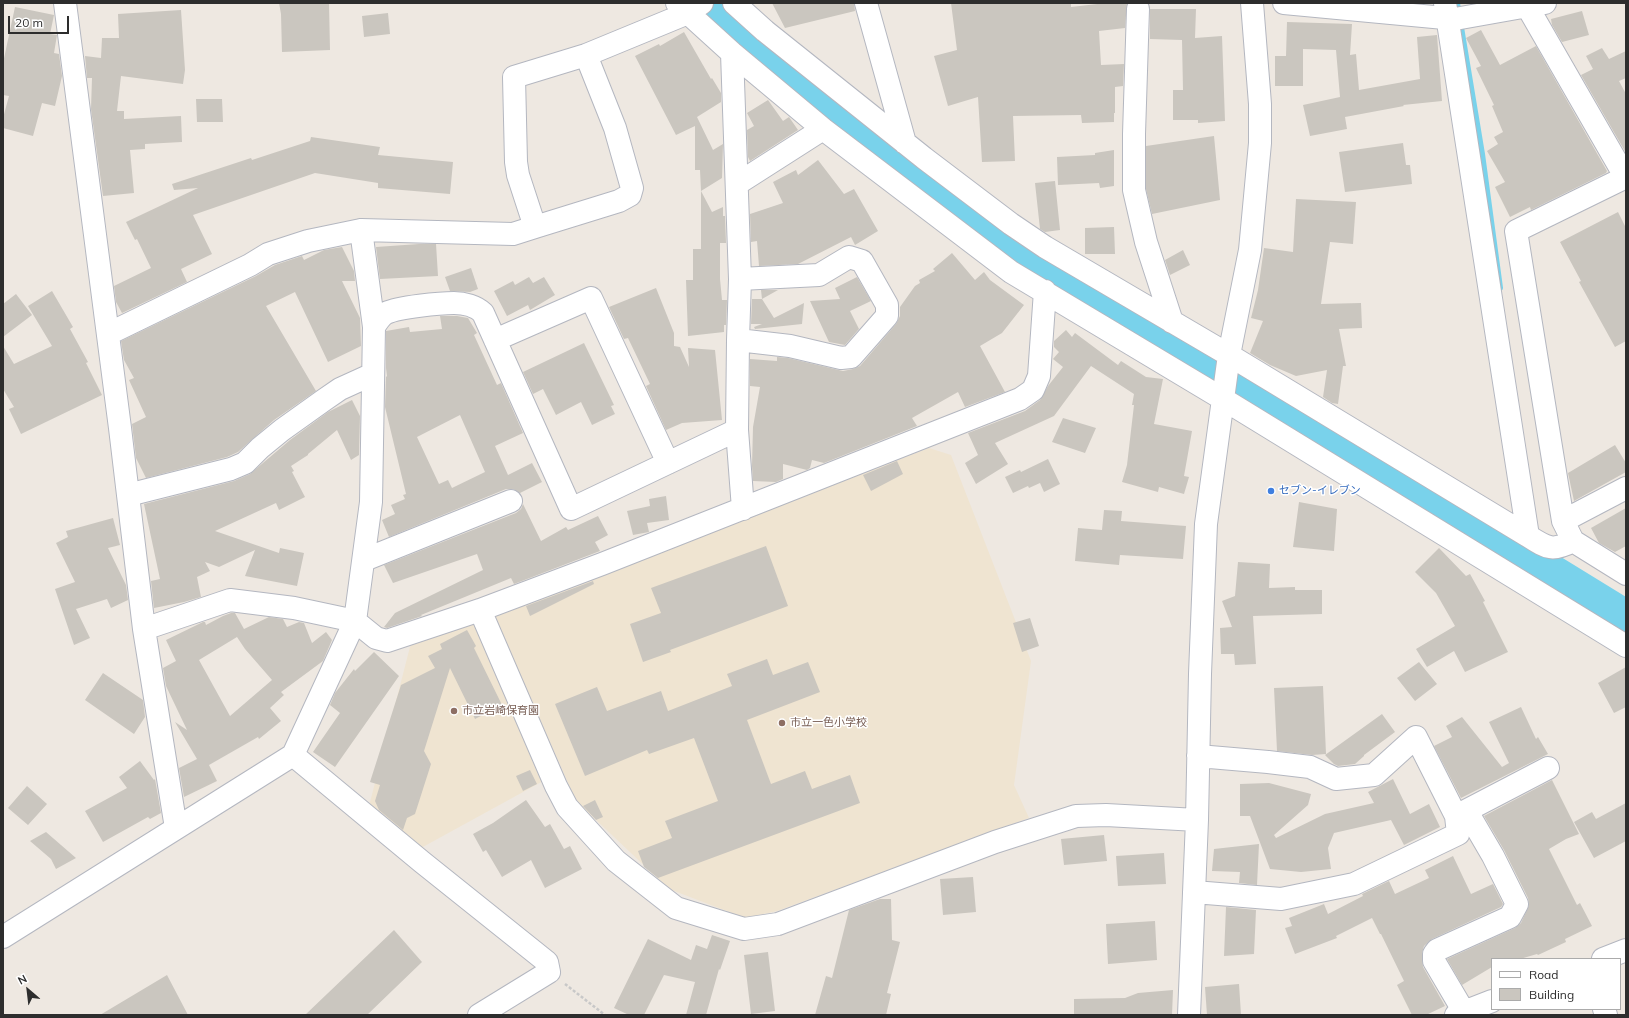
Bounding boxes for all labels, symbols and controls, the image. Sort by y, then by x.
scale bar [10,8,71,34]
text: 20 m [15,15,43,30]
place label: セブン-イレブン [1279,484,1361,498]
marker: セブン-イレブン [1266,486,1276,496]
place label: 市立岩崎保育園 [462,704,539,718]
marker: 市立岩崎保育園 [449,706,459,716]
place label: 市立一色小学校 [790,716,867,730]
marker: 市立一色小学校 [777,718,787,728]
legend [1491,958,1621,1010]
text: Road [1529,967,1558,982]
north arrow [8,970,48,1010]
text: N [15,971,29,988]
text: Building [1529,987,1574,1002]

